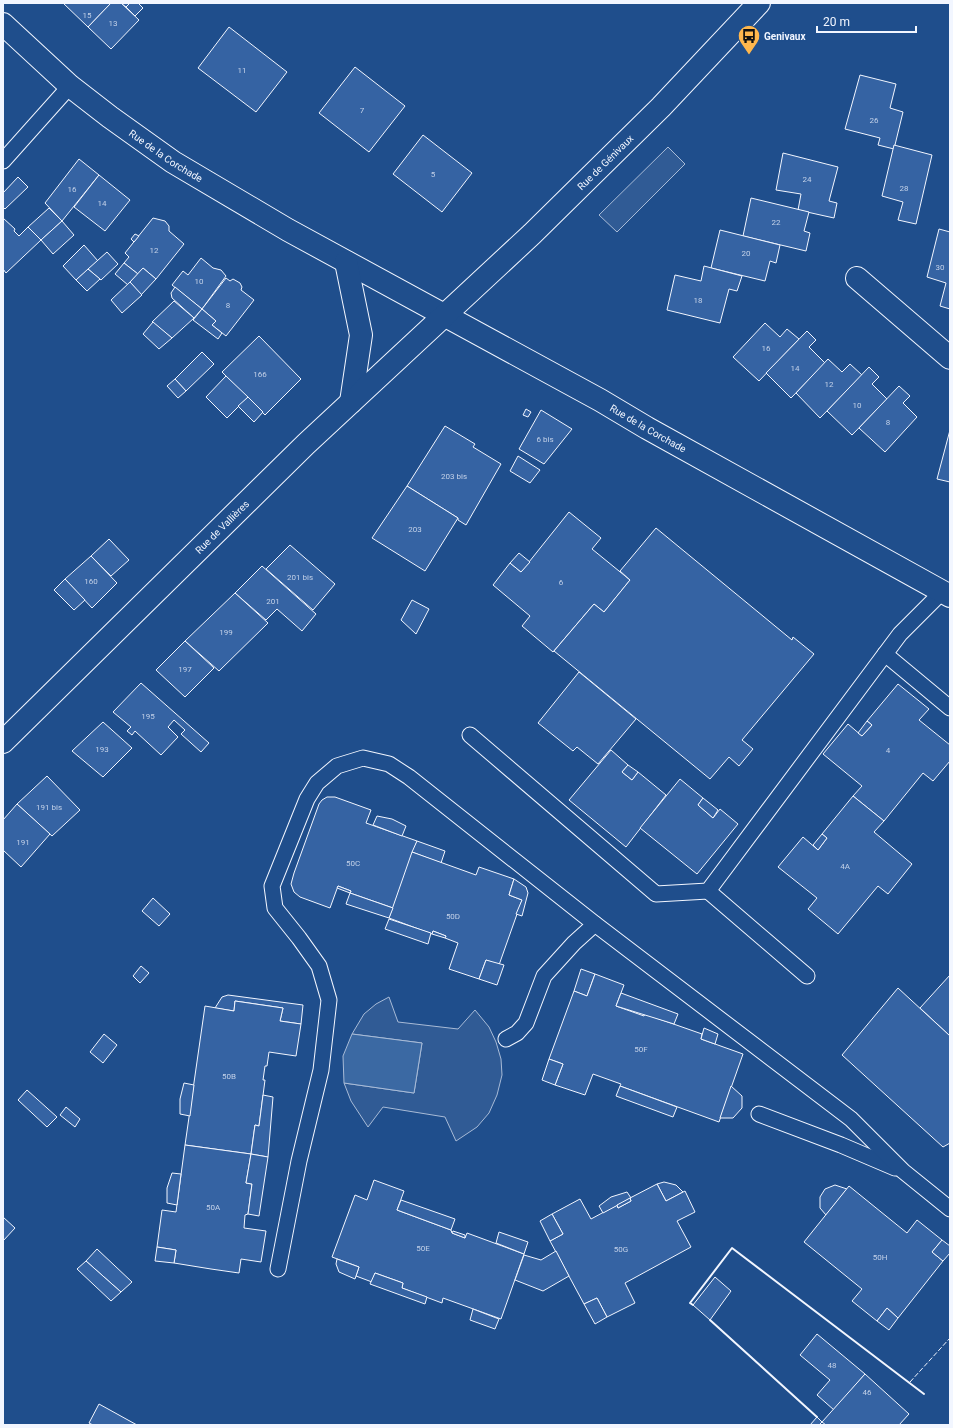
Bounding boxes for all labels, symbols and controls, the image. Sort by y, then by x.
scale bar [817,8,916,34]
house number: 15 [83,11,92,20]
text: 20 m [823,15,850,29]
house number: 13 [109,19,118,28]
bus stop icon: Genivaux [736,23,762,56]
place label: Genivaux [764,31,806,42]
house number: 11 [238,66,247,75]
house number: 7 [360,106,365,115]
house number: 26 [870,116,879,125]
street label: Rue de la Corchade [127,127,205,184]
street label: Rue de Génivaux [575,132,635,192]
house number: 5 [431,170,436,179]
house number: 24 [803,175,812,184]
house number: 28 [900,184,909,193]
house number: 16 [68,185,77,194]
house number: 14 [98,199,107,208]
house number: 22 [772,218,781,227]
house number: 12 [150,246,159,255]
house number: 20 [742,249,751,258]
house number: 30 [936,263,945,272]
house number: 10 [195,277,204,286]
house number: 18 [694,296,703,305]
house number: 8 [226,301,231,310]
house number: 16 [762,344,771,353]
house number: 14 [791,364,800,373]
house number: 166 [253,370,267,379]
house number: 12 [825,380,834,389]
house number: 10 [853,401,862,410]
street label: Rue de la Corchade [608,402,688,454]
house number: 8 [886,418,891,427]
house number: 6 bis [536,435,554,444]
house number: 203 bis [441,472,467,481]
street label: Rue de Vallières [193,498,251,556]
house number: 203 [408,525,422,534]
house number: 201 bis [287,573,313,582]
house number: 160 [84,577,98,586]
house number: 6 [559,578,564,587]
house number: 201 [266,597,280,606]
house number: 199 [219,628,233,637]
house number: 197 [178,665,192,674]
house number: 195 [141,712,155,721]
house number: 193 [95,745,109,754]
house number: 4 [886,746,891,755]
house number: 191 bis [36,803,62,812]
house number: 191 [16,838,30,847]
house number: 50C [346,859,360,868]
house number: 4A [840,862,851,871]
house number: 50D [446,912,460,921]
house number: 50F [634,1045,648,1054]
house number: 50B [222,1072,236,1081]
house number: 50A [206,1203,221,1212]
house number: 50E [416,1244,430,1253]
house number: 50G [614,1245,628,1254]
house number: 50H [873,1253,888,1262]
house number: 48 [828,1361,837,1370]
house number: 46 [863,1388,872,1397]

